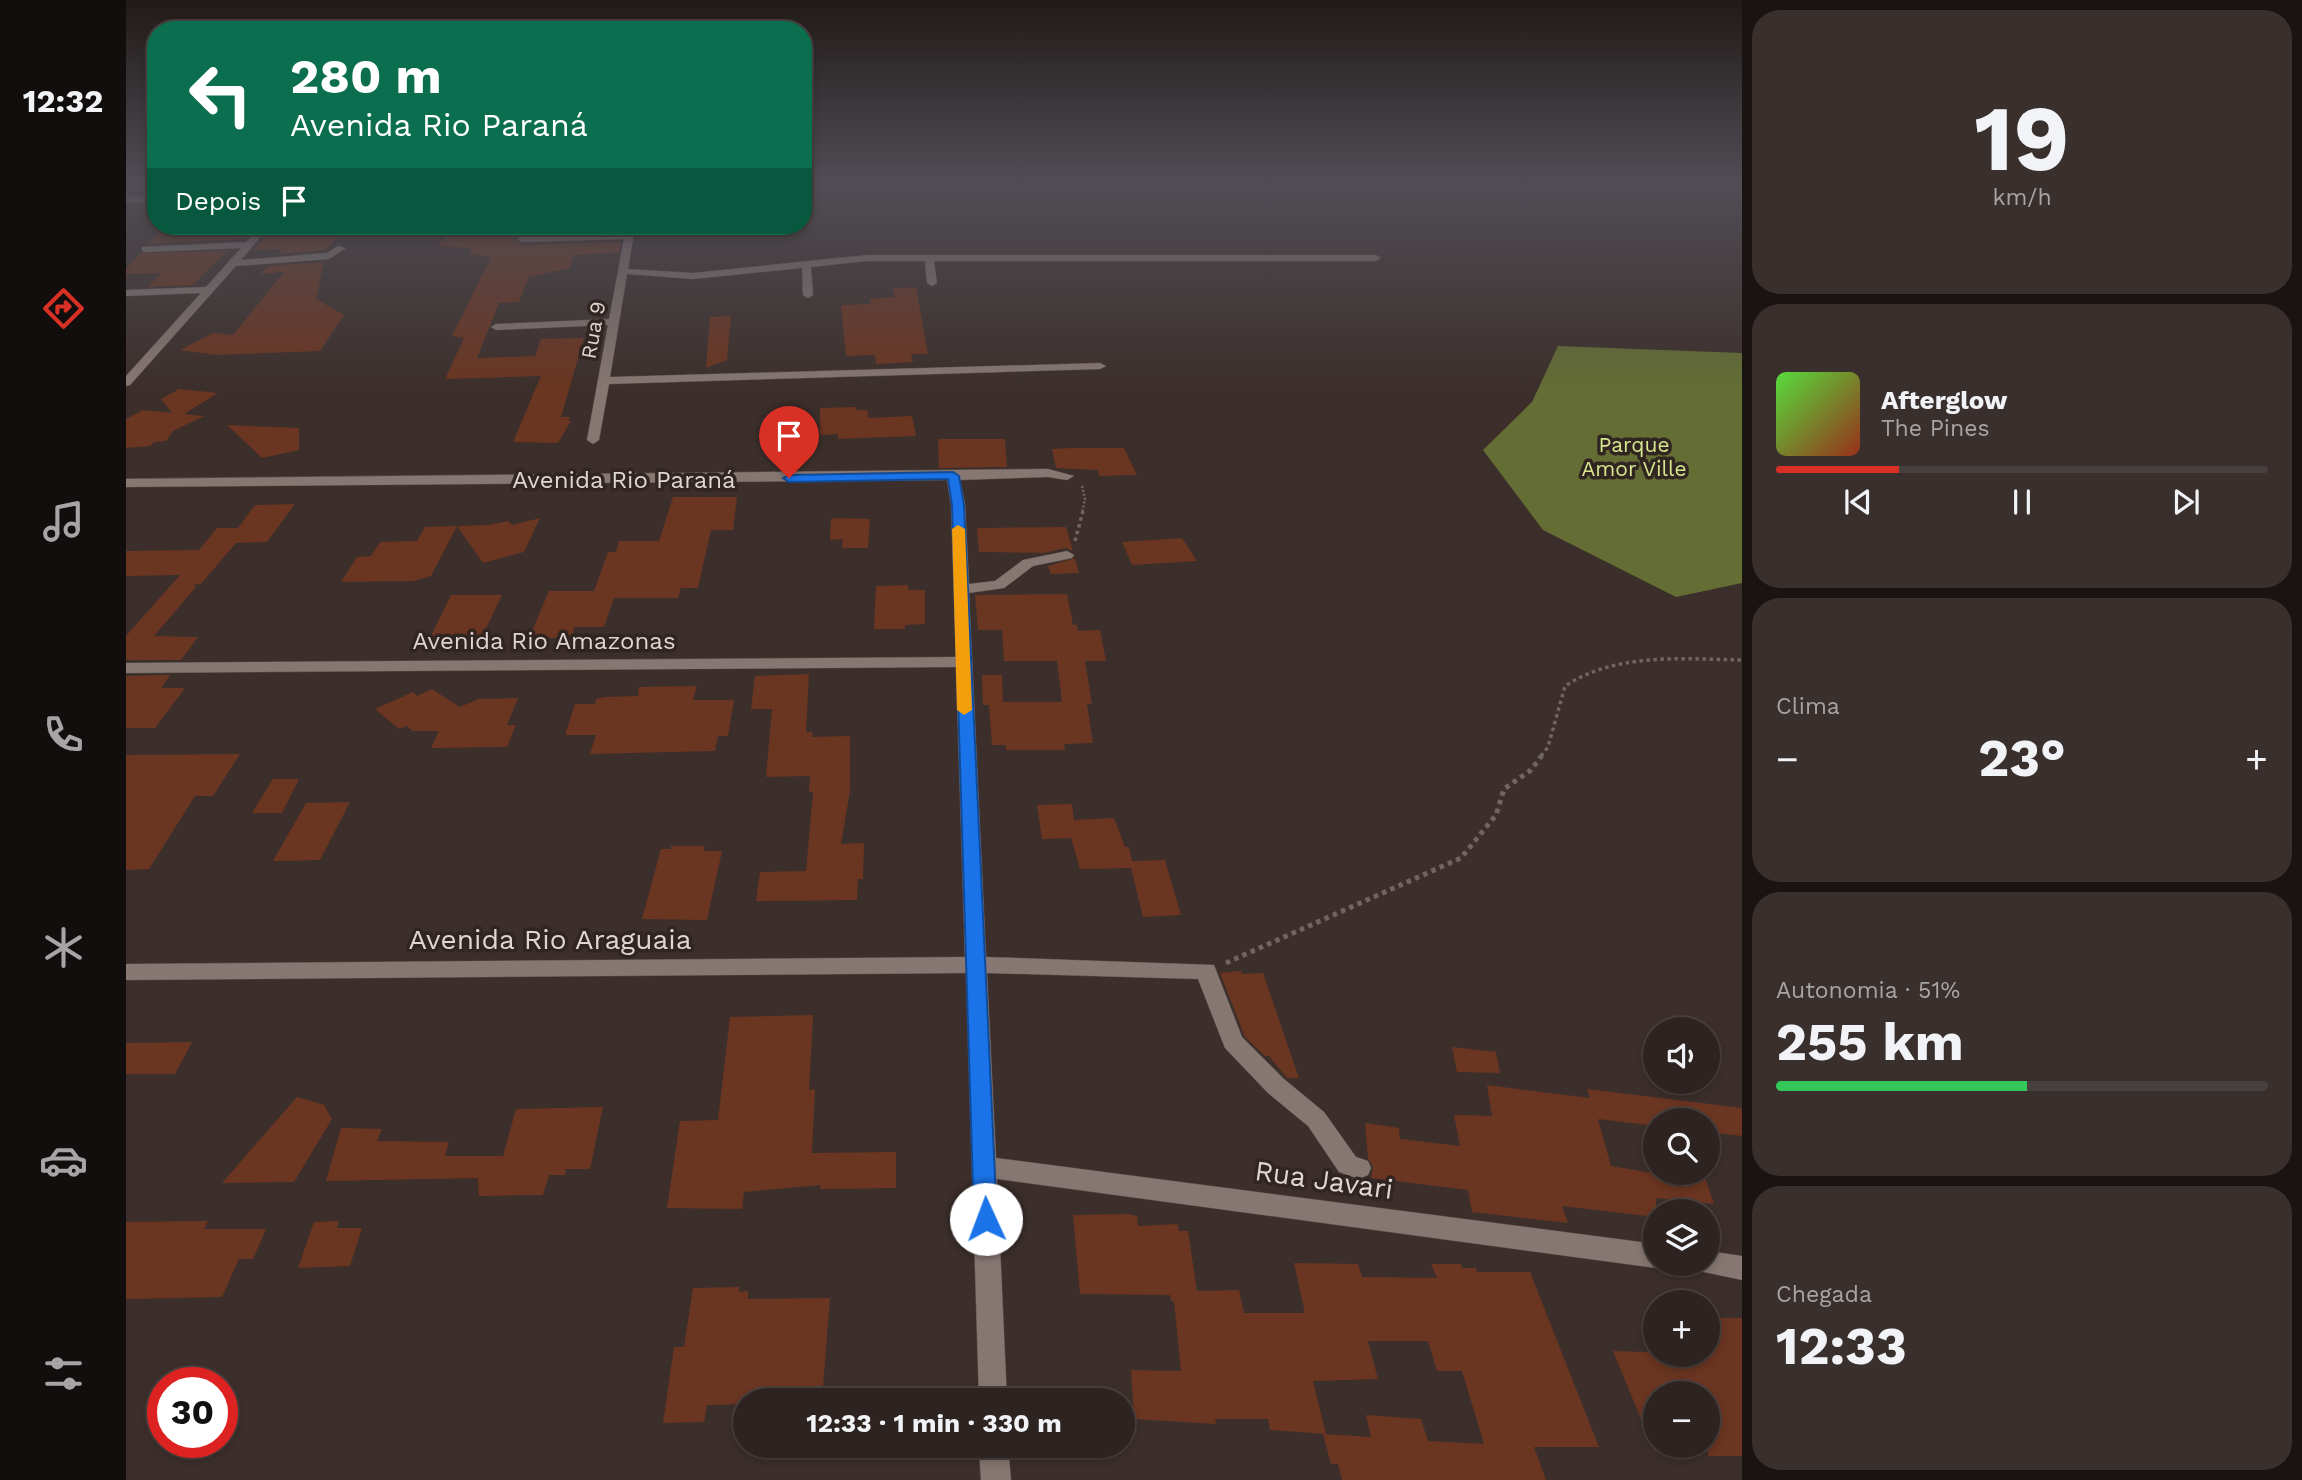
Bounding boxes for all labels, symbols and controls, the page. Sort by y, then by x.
text: 280 m [290,47,442,105]
icon: left [175,49,266,140]
text: 12:32 [23,82,103,120]
text: 19 [1974,85,2070,192]
text: Avenida Rio Paraná [290,106,588,144]
icon: arrive [275,182,313,220]
text: km/h [1992,184,2052,211]
text: Depois [175,186,261,216]
icon: directions [39,284,88,333]
street label: Rua 9 [576,299,610,361]
text: Afterglow [1881,385,2007,415]
pin [759,406,819,478]
text: The Pines [1881,415,1990,442]
icon: arrive [770,417,808,455]
park label: Parque Amor Ville [1581,432,1687,481]
street label: Avenida Rio Paraná [512,466,736,494]
icon: previous [1839,483,1877,521]
icon: pause [2003,483,2041,521]
icon: next [2167,483,2205,521]
icon: music [39,497,88,546]
street label: Avenida Rio Amazonas [412,627,676,655]
text: Clima [1776,693,1840,720]
icon: phone [39,710,88,759]
text: 23° [1978,728,2066,789]
text: − [1776,737,1799,781]
text: + [2245,737,2268,781]
icon: climate [39,923,88,972]
street label: Avenida Rio Araguaia [408,923,692,956]
text: Autonomia · 51% [1776,977,1960,1004]
text: 255 km [1776,1012,1964,1073]
map controls [1643,1017,1720,1458]
button: sound [1643,1017,1720,1094]
button: search [1643,1108,1720,1185]
icon: car [39,1136,88,1185]
street label: Rua Javari [1253,1154,1395,1206]
position arrow [949,1182,1023,1256]
button: layers [1643,1199,1720,1276]
text: Chegada [1776,1281,1872,1308]
button: + [1643,1290,1720,1367]
text: 12:33 [1776,1316,1907,1377]
icon: filters [39,1349,88,1398]
speed limit sign: 30 [147,1367,238,1458]
button: − [1643,1381,1720,1458]
text: 12:33 · 1 min · 330 m [806,1408,1062,1438]

